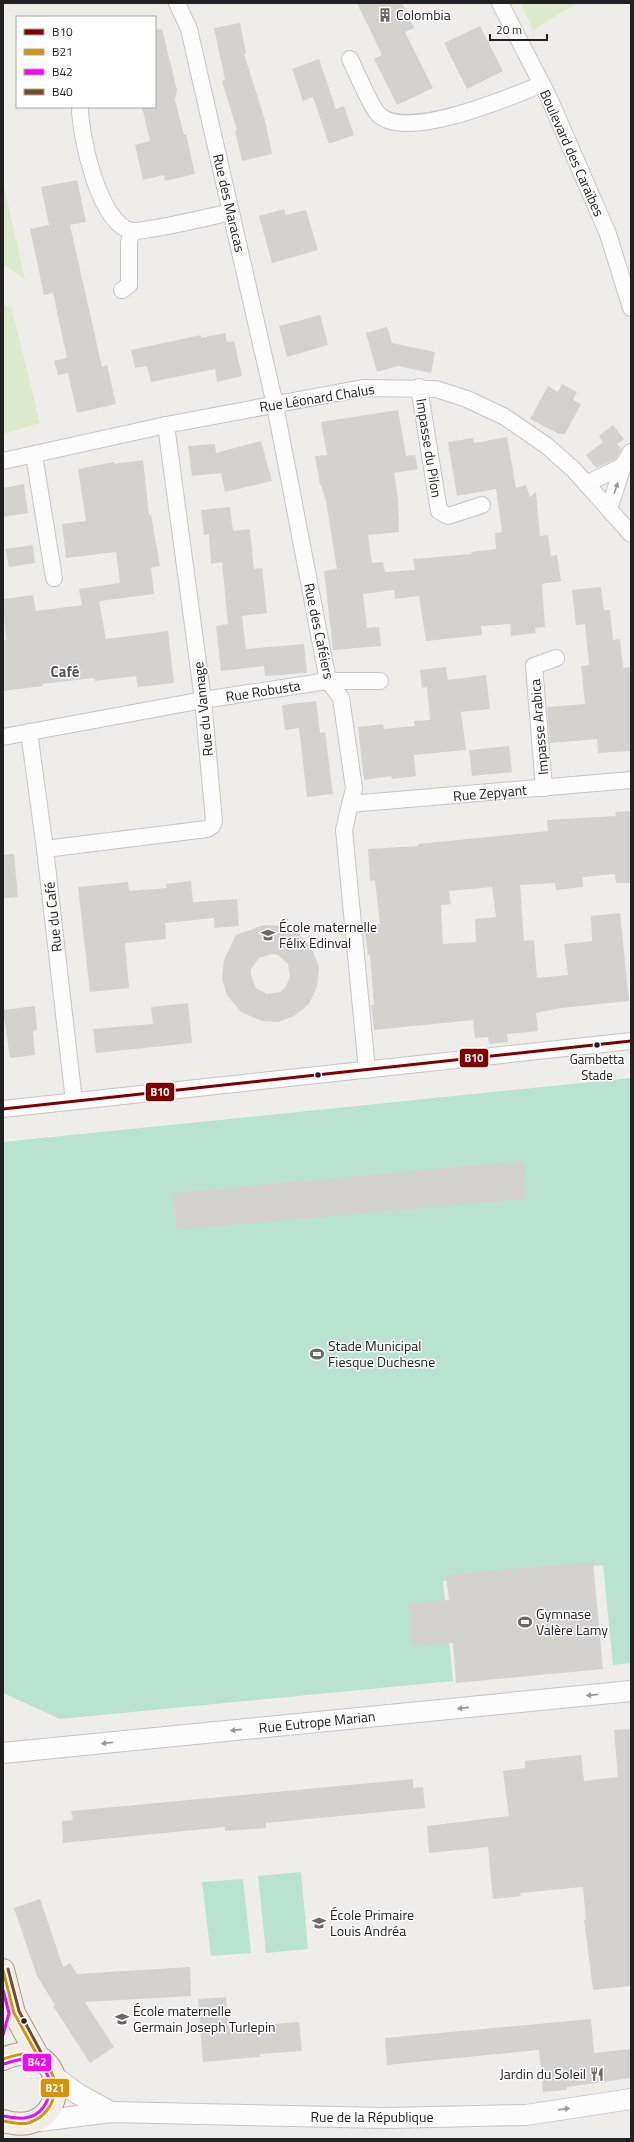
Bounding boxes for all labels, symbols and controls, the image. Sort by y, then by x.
place label: Colombia [396,4,451,25]
building icon: Colombia [377,7,393,23]
legend [16,16,156,108]
scale bar [490,16,547,42]
text: 20 m [496,20,522,39]
text: B10 [52,22,73,41]
text: B21 [52,42,73,61]
text: B42 [52,62,73,81]
text: B40 [52,82,73,101]
street label: Boulevard des Caraïbes [535,86,610,220]
street label: Rue des Maracas [208,152,251,254]
street label: Rue Léonard Chalus [258,378,376,417]
street label: Impasse du Pilon [411,397,448,499]
one-way arrow [613,481,619,493]
street label: Rue des Caféiers [299,581,340,681]
district label: Café [51,660,80,683]
street label: Rue du Vannage [187,661,218,757]
street label: Rue Robusta [224,674,302,707]
street label: Impasse Arabica [524,678,553,776]
street label: Rue Zepyant [452,779,528,806]
street label: Rue du Café [38,881,67,953]
place label: École maternelle Félix Edinval [279,916,377,953]
school or university icon: École maternelle Félix Edinval [260,927,276,943]
marker: Gambetta Stade [592,1040,602,1050]
line badge: B10 [459,1048,489,1068]
place label: Gambetta Stade [570,1049,625,1085]
text: B10 [464,1050,484,1066]
unlabelled marker [313,1070,323,1080]
line badge: B10 [145,1082,175,1102]
text: B10 [150,1084,170,1100]
place label: Stade Municipal Fiesque Duchesne [328,1335,435,1372]
sports icon: Stade Municipal Fiesque Duchesne [309,1346,325,1362]
place label: Gymnase Valère Lamy [536,1603,608,1640]
sports icon: Gymnase Valère Lamy [517,1614,533,1630]
one-way arrow [586,1692,598,1699]
street label: Rue Eutrope Marian [258,1705,376,1738]
one-way arrow [457,1705,469,1711]
one-way arrow [230,1727,242,1733]
one-way arrow [100,1740,113,1746]
place label: École Primaire Louis Andréa [330,1904,414,1941]
school or university icon: École Primaire Louis Andréa [311,1915,327,1931]
place label: École maternelle Germain Joseph Turlepin [133,2000,276,2037]
school or university icon: École maternelle Germain Joseph Turlepin [114,2011,130,2027]
unlabelled marker [19,2016,29,2026]
line badge: B42 [22,2053,52,2072]
text: B42 [27,2054,47,2070]
place label: Jardin du Soleil [500,2063,586,2084]
restaurant icon: Jardin du Soleil [589,2066,605,2082]
line badge: B21 [40,2078,70,2098]
text: B21 [45,2080,65,2096]
street label: Rue de la République [311,2106,433,2127]
one-way arrow [558,2106,570,2112]

